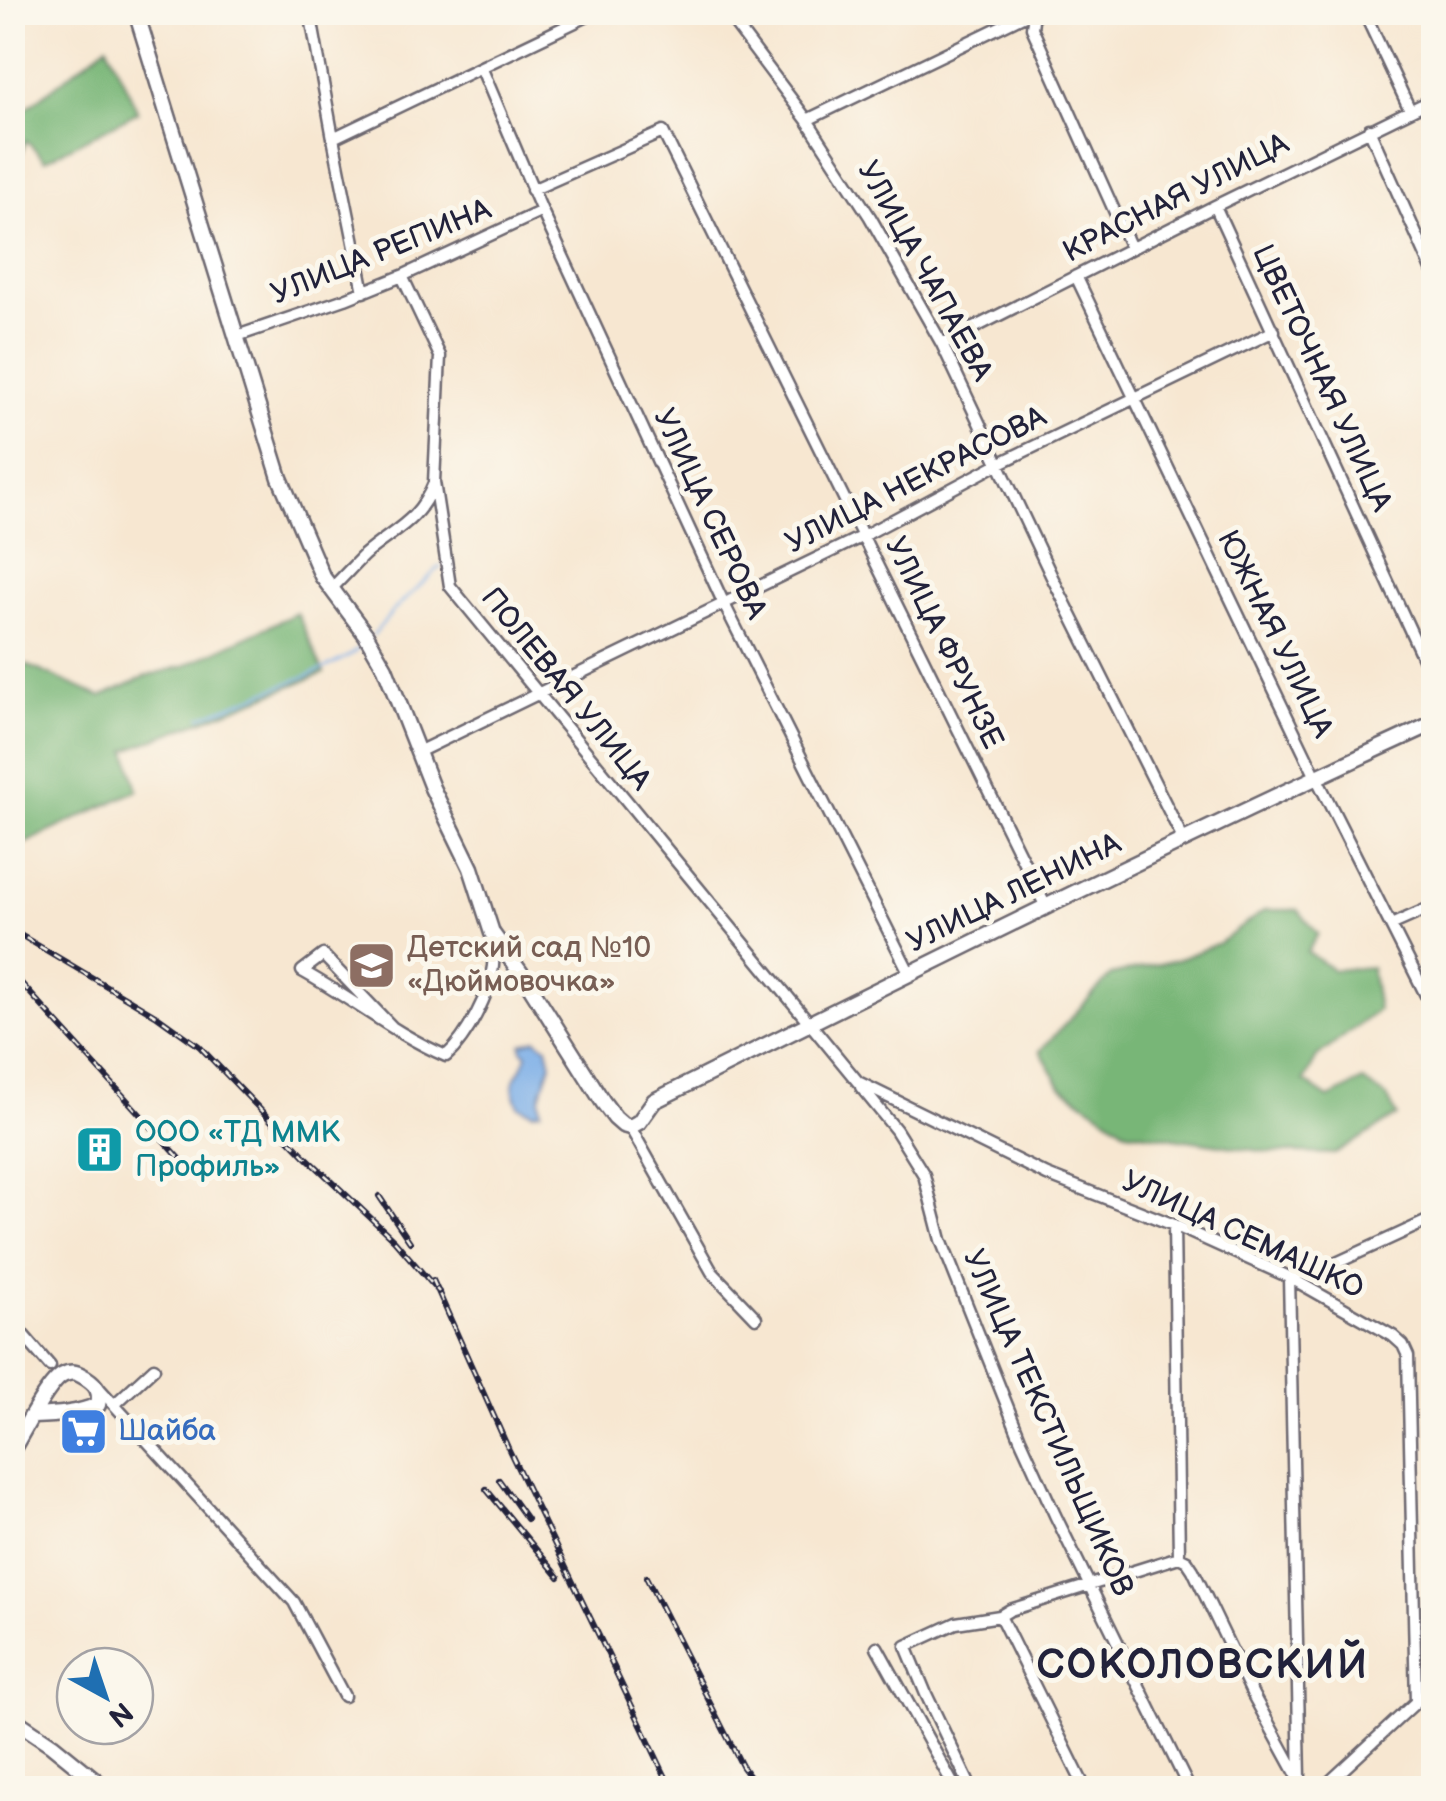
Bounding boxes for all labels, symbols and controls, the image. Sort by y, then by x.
street label: КРАСНАЯ УЛИЦА [1057,125,1296,270]
street label: УЛИЦА ЧАПАЕВА [850,155,1001,388]
street label: УЛИЦА РЕПИНА [266,191,497,312]
street label: ЦВЕТОЧНАЯ УЛИЦА [1244,239,1400,518]
street label: УЛИЦА НЕКРАСОВА [780,398,1053,561]
street label: УЛИЦА СЕРОВА [646,403,775,626]
street label: ЮЖНАЯ УЛИЦА [1209,525,1341,744]
street label: УЛИЦА ФРУНЗЕ [877,531,1011,755]
street label: ПОЛЕВАЯ УЛИЦА [473,580,659,798]
street label: УЛИЦА ЛЕНИНА [901,825,1128,960]
place label: Детский сад №10 «Дюймовочка» [407,930,651,1000]
school or university icon: Детский сад №10 «Дюймовочка» [346,939,398,991]
place label: ООО «ТД ММК Профиль» [135,1115,341,1185]
building icon: ООО «ТД ММК Профиль» [74,1124,126,1176]
street label: УЛИЦА СЕМАШКО [1116,1163,1370,1307]
street label: УЛИЦА ТЕКСТИЛЬЩИКОВ [955,1244,1141,1602]
supermarket icon: Шайба [57,1405,109,1457]
place label: Шайба [118,1413,216,1449]
district label: СОКОЛОВСКИЙ [1036,1638,1370,1690]
north arrow [55,1646,155,1746]
text: N [101,1695,139,1733]

